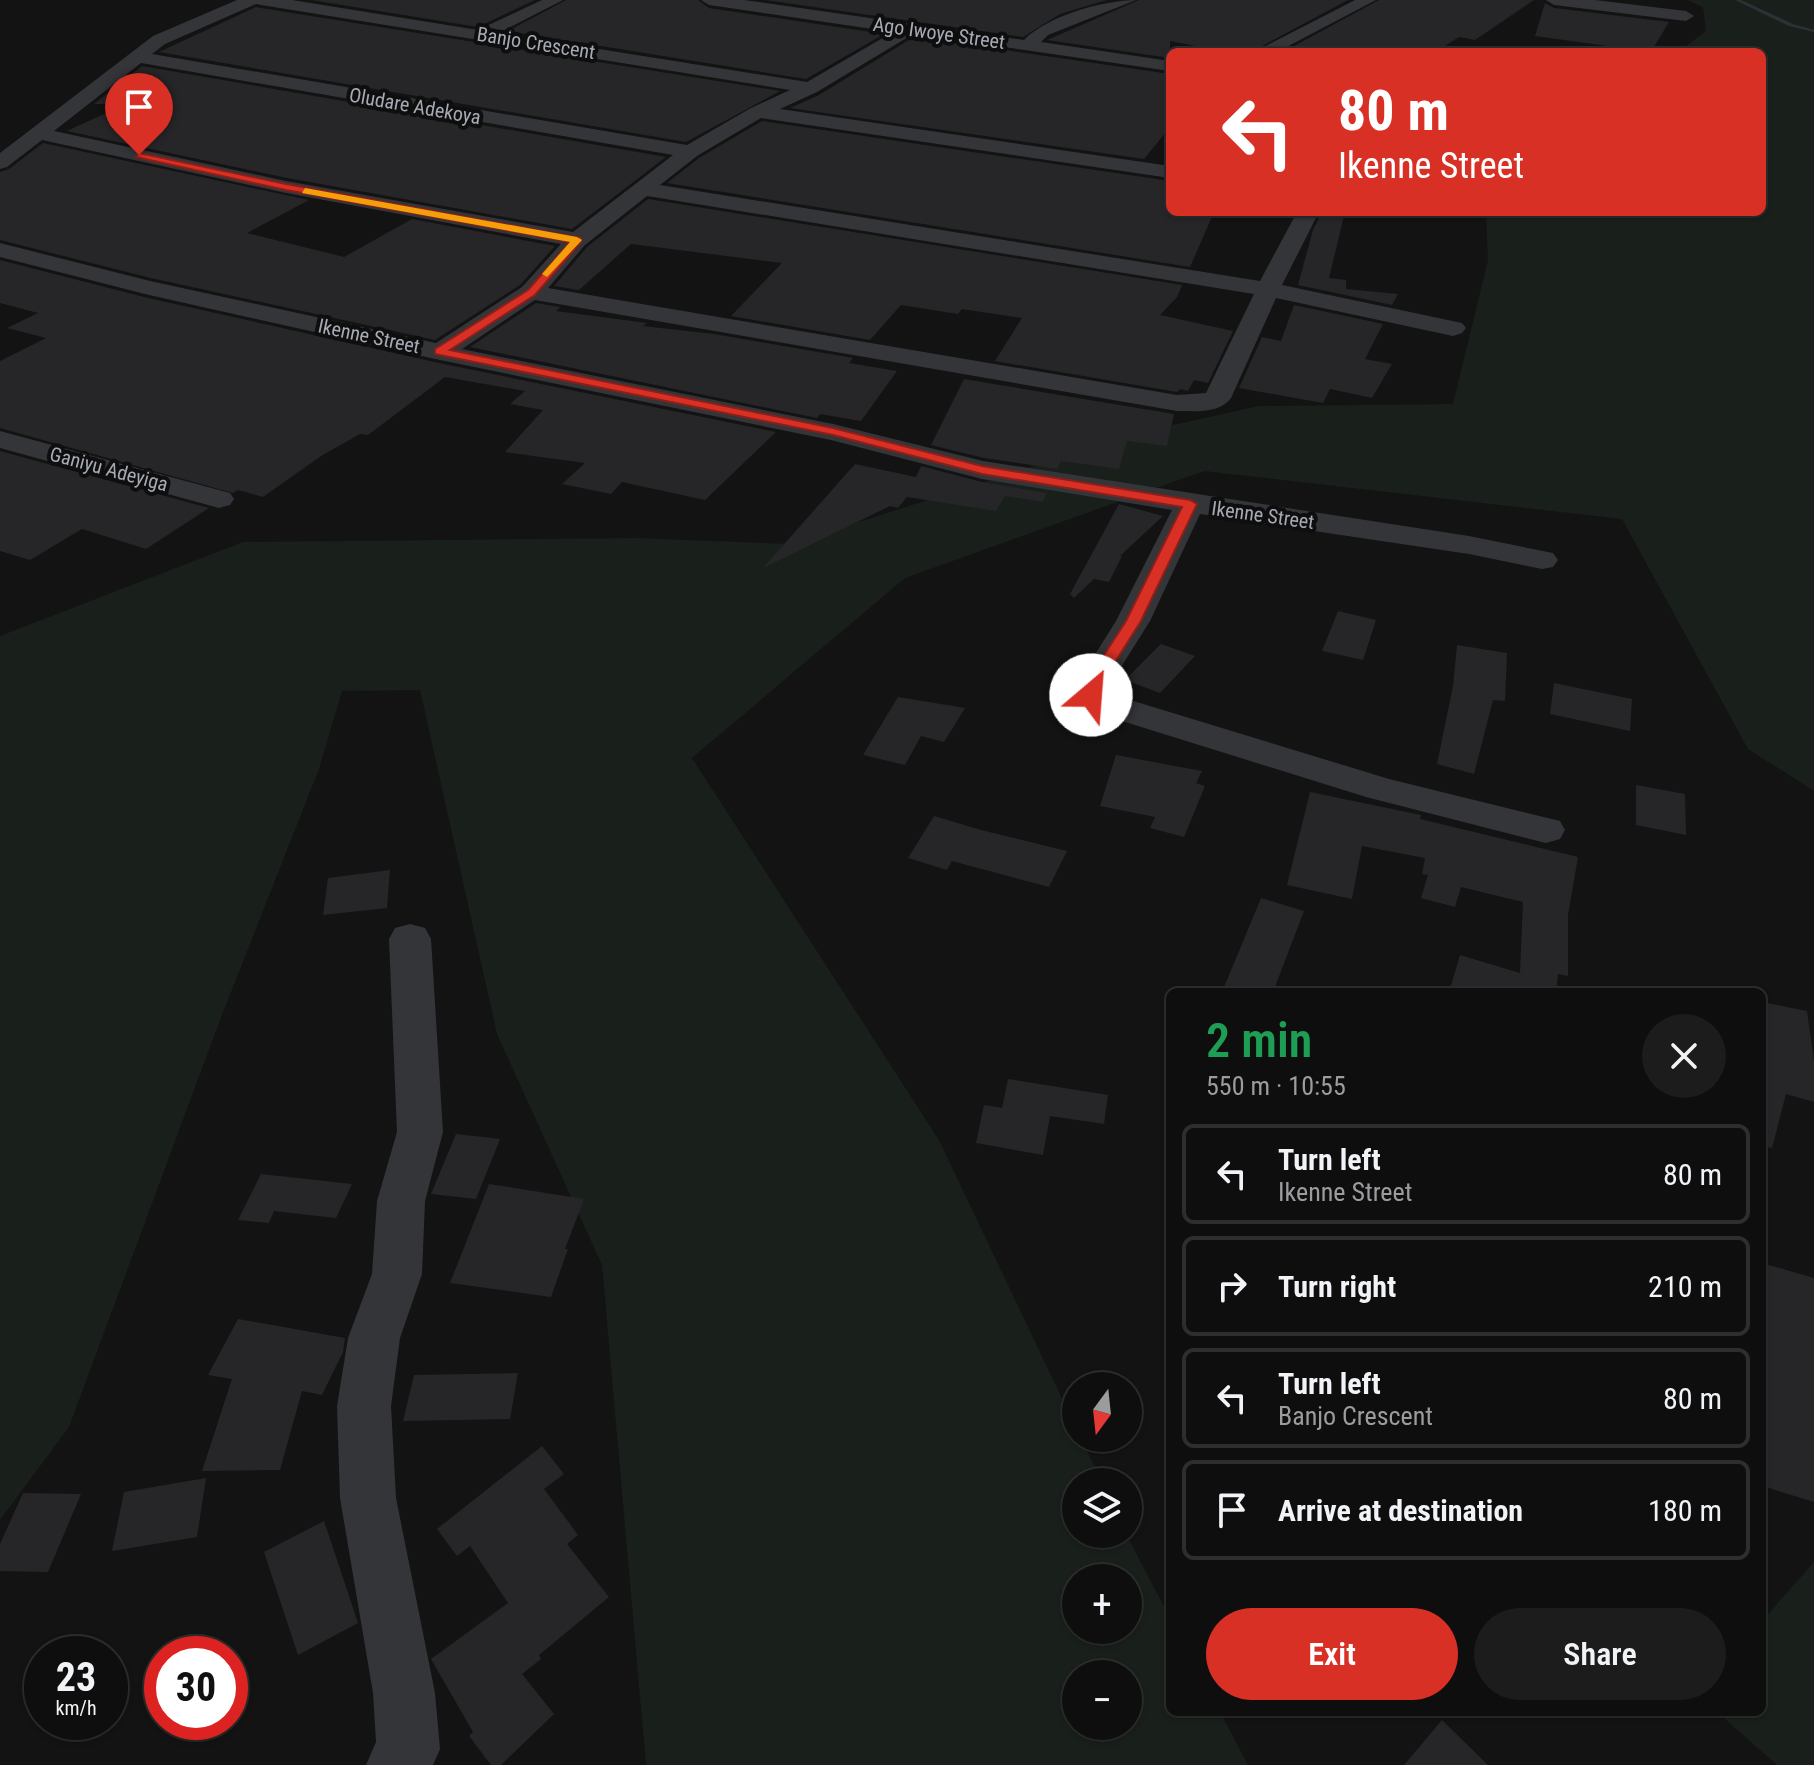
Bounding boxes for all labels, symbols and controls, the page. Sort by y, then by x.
street label: Ago Iwoye Street [872,12,1007,54]
street label: Banjo Crescent [475,22,597,64]
pin [105,73,173,155]
text: 80 m [1338,78,1449,144]
icon: left [1206,80,1310,184]
street label: Oludare Adekoya [347,83,483,129]
icon: arrive [117,85,161,129]
text: Ikenne Street [1338,145,1524,187]
street label: Ikenne Street [316,314,422,359]
street label: Ganiyu Adeyiga [47,442,171,496]
street label: Ikenne Street [1210,496,1316,534]
position arrow [1049,653,1133,737]
text: 2 min [1206,1012,1312,1069]
button: close [1642,1014,1726,1098]
text: 550 m · 10:55 [1206,1071,1346,1101]
text: Turn left [1278,1142,1381,1177]
icon: left [1210,1152,1254,1196]
text: 80 m [1663,1157,1722,1192]
text: Ikenne Street [1278,1177,1412,1207]
icon: right [1210,1264,1254,1308]
text: Turn right [1278,1269,1396,1304]
text: 210 m [1648,1269,1722,1304]
text: Turn left [1278,1366,1381,1401]
north arrow [1062,1372,1142,1452]
map controls [1062,1372,1142,1740]
icon: left [1210,1376,1254,1420]
text: 80 m [1663,1381,1722,1416]
text: Banjo Crescent [1278,1401,1433,1431]
button: layers [1062,1468,1142,1548]
icon: arrive [1210,1488,1254,1532]
text: Arrive at destination [1278,1493,1523,1528]
text: 180 m [1648,1493,1722,1528]
button: + [1062,1564,1142,1644]
button: Exit [1206,1608,1458,1700]
button: Share [1474,1608,1726,1700]
speed limit sign: 30 [144,1636,248,1740]
text: 23 [56,1654,96,1701]
button: − [1062,1660,1142,1740]
text: km/h [55,1696,97,1720]

